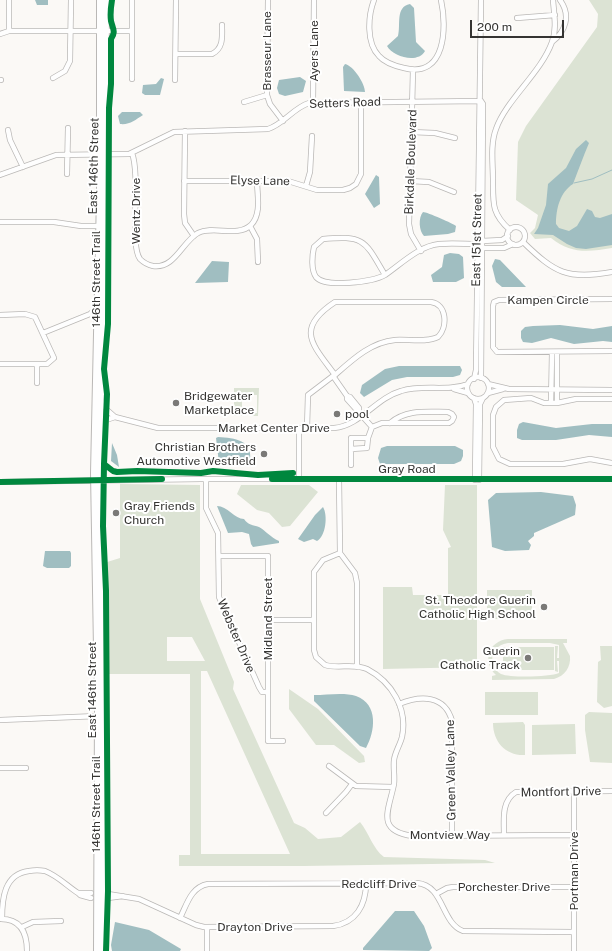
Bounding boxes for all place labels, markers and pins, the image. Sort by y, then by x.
place label: Bridgewater Marketplace [184,389,254,417]
marker: Bridgewater Marketplace [171,398,181,408]
place label: pool [345,407,369,421]
marker: pool [332,409,342,419]
place label: Christian Brothers Automotive Westfield [136,440,256,468]
marker: Christian Brothers Automotive Westfield [259,449,269,459]
place label: Gray Friends Church [124,499,195,527]
marker: Gray Friends Church [111,508,121,518]
place label: St. Theodore Guerin Catholic High School [419,593,536,621]
marker: St. Theodore Guerin Catholic High School [539,602,549,612]
place label: Guerin Catholic Track [440,644,520,672]
marker: Guerin Catholic Track [523,653,533,663]

